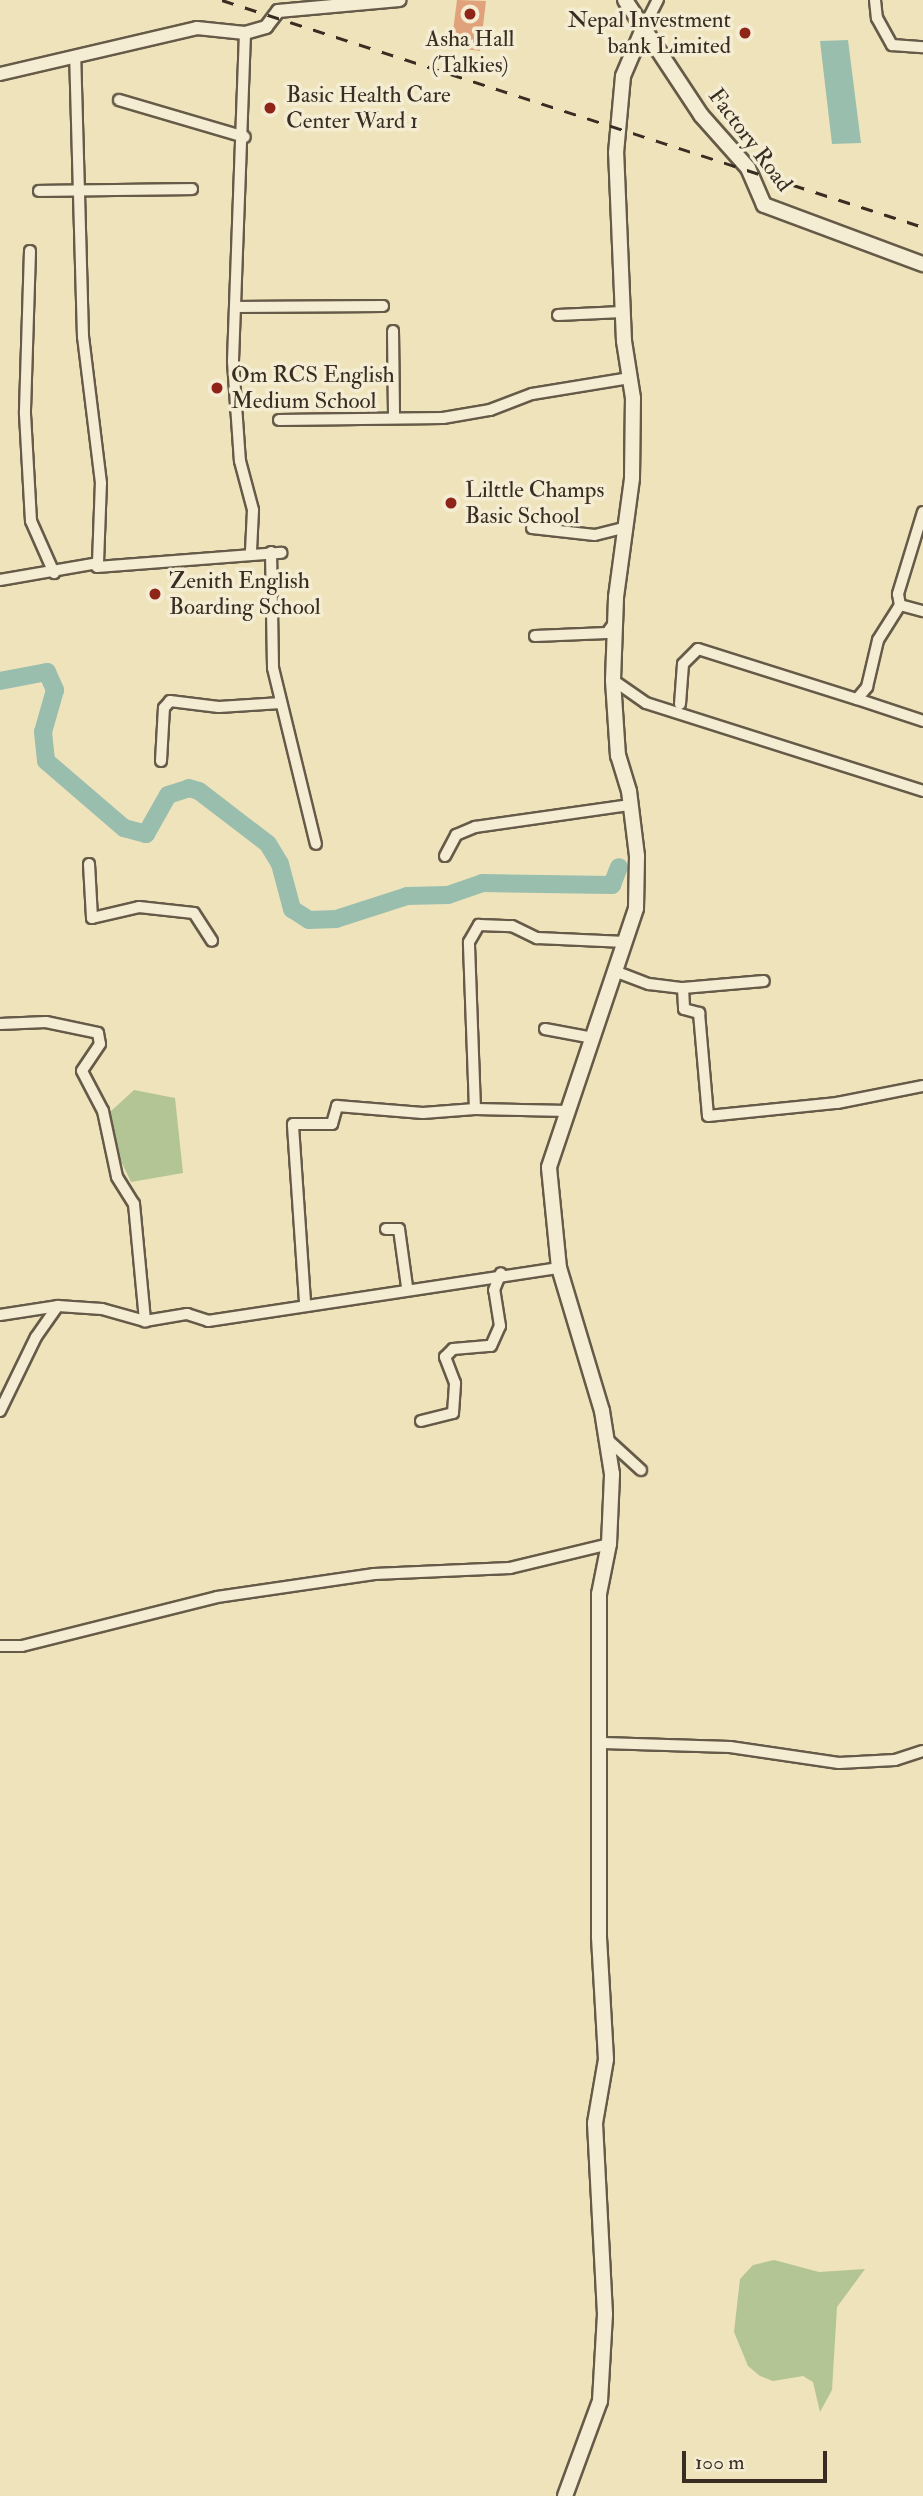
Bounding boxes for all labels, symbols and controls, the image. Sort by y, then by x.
marker: Asha Hall (Talkies) [462,6,478,22]
place label: Nepal Investment bank Limited [567,6,731,60]
place label: Asha Hall (Talkies) [426,25,514,79]
marker: Nepal Investment bank Limited [737,25,753,41]
place label: Basic Health Care Center Ward 1 [286,81,451,135]
street label: Factory Road [702,83,798,197]
marker: Basic Health Care Center Ward 1 [260,98,280,118]
place label: Om RCS English Medium School [231,361,395,415]
marker: Om RCS English Medium School [209,380,225,396]
place label: Lilttle Champs Basic School [465,476,604,530]
marker: Lilttle Champs Basic School [443,495,459,511]
place label: Zenith English Boarding School [169,567,321,621]
marker: Zenith English Boarding School [147,586,163,602]
scale bar [685,2436,830,2480]
text: 100 m [695,2449,745,2476]

